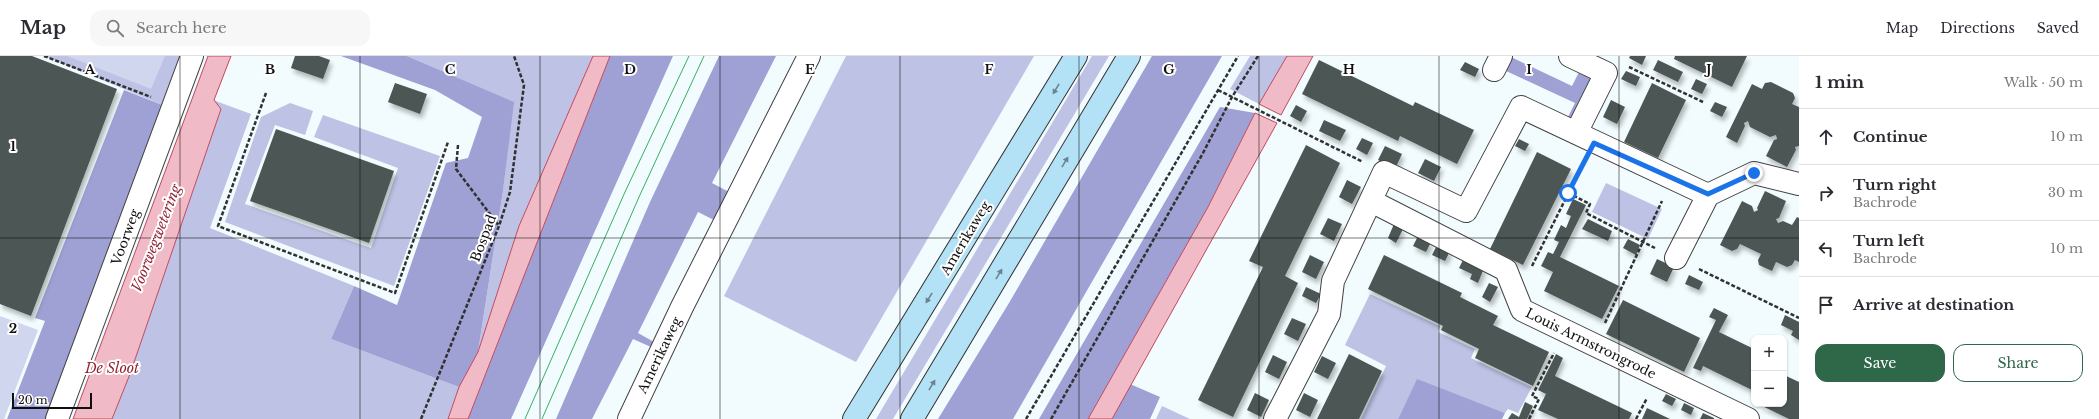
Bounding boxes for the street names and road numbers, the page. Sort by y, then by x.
street label: Amerikaweg [936,198,994,279]
street label: Voorweg [107,207,144,268]
street label: Bospad [467,212,500,264]
street label: Louis Armstrongrode [1523,304,1659,383]
street label: Amerikaweg [633,314,685,397]

